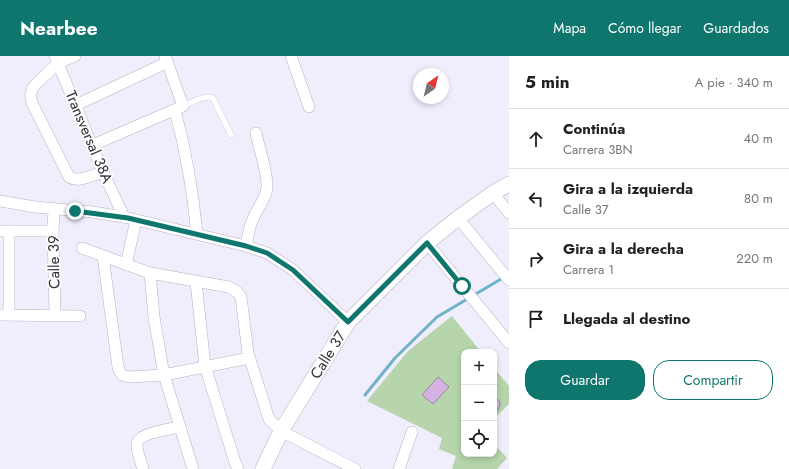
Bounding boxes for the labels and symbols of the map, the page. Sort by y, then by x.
north arrow [413,68,449,104]
street label: Transversal 38A [60,87,118,187]
route end [66,202,84,220]
street label: Calle 39 [43,235,65,289]
route start [453,277,471,295]
street label: Calle 37 [305,327,351,383]

